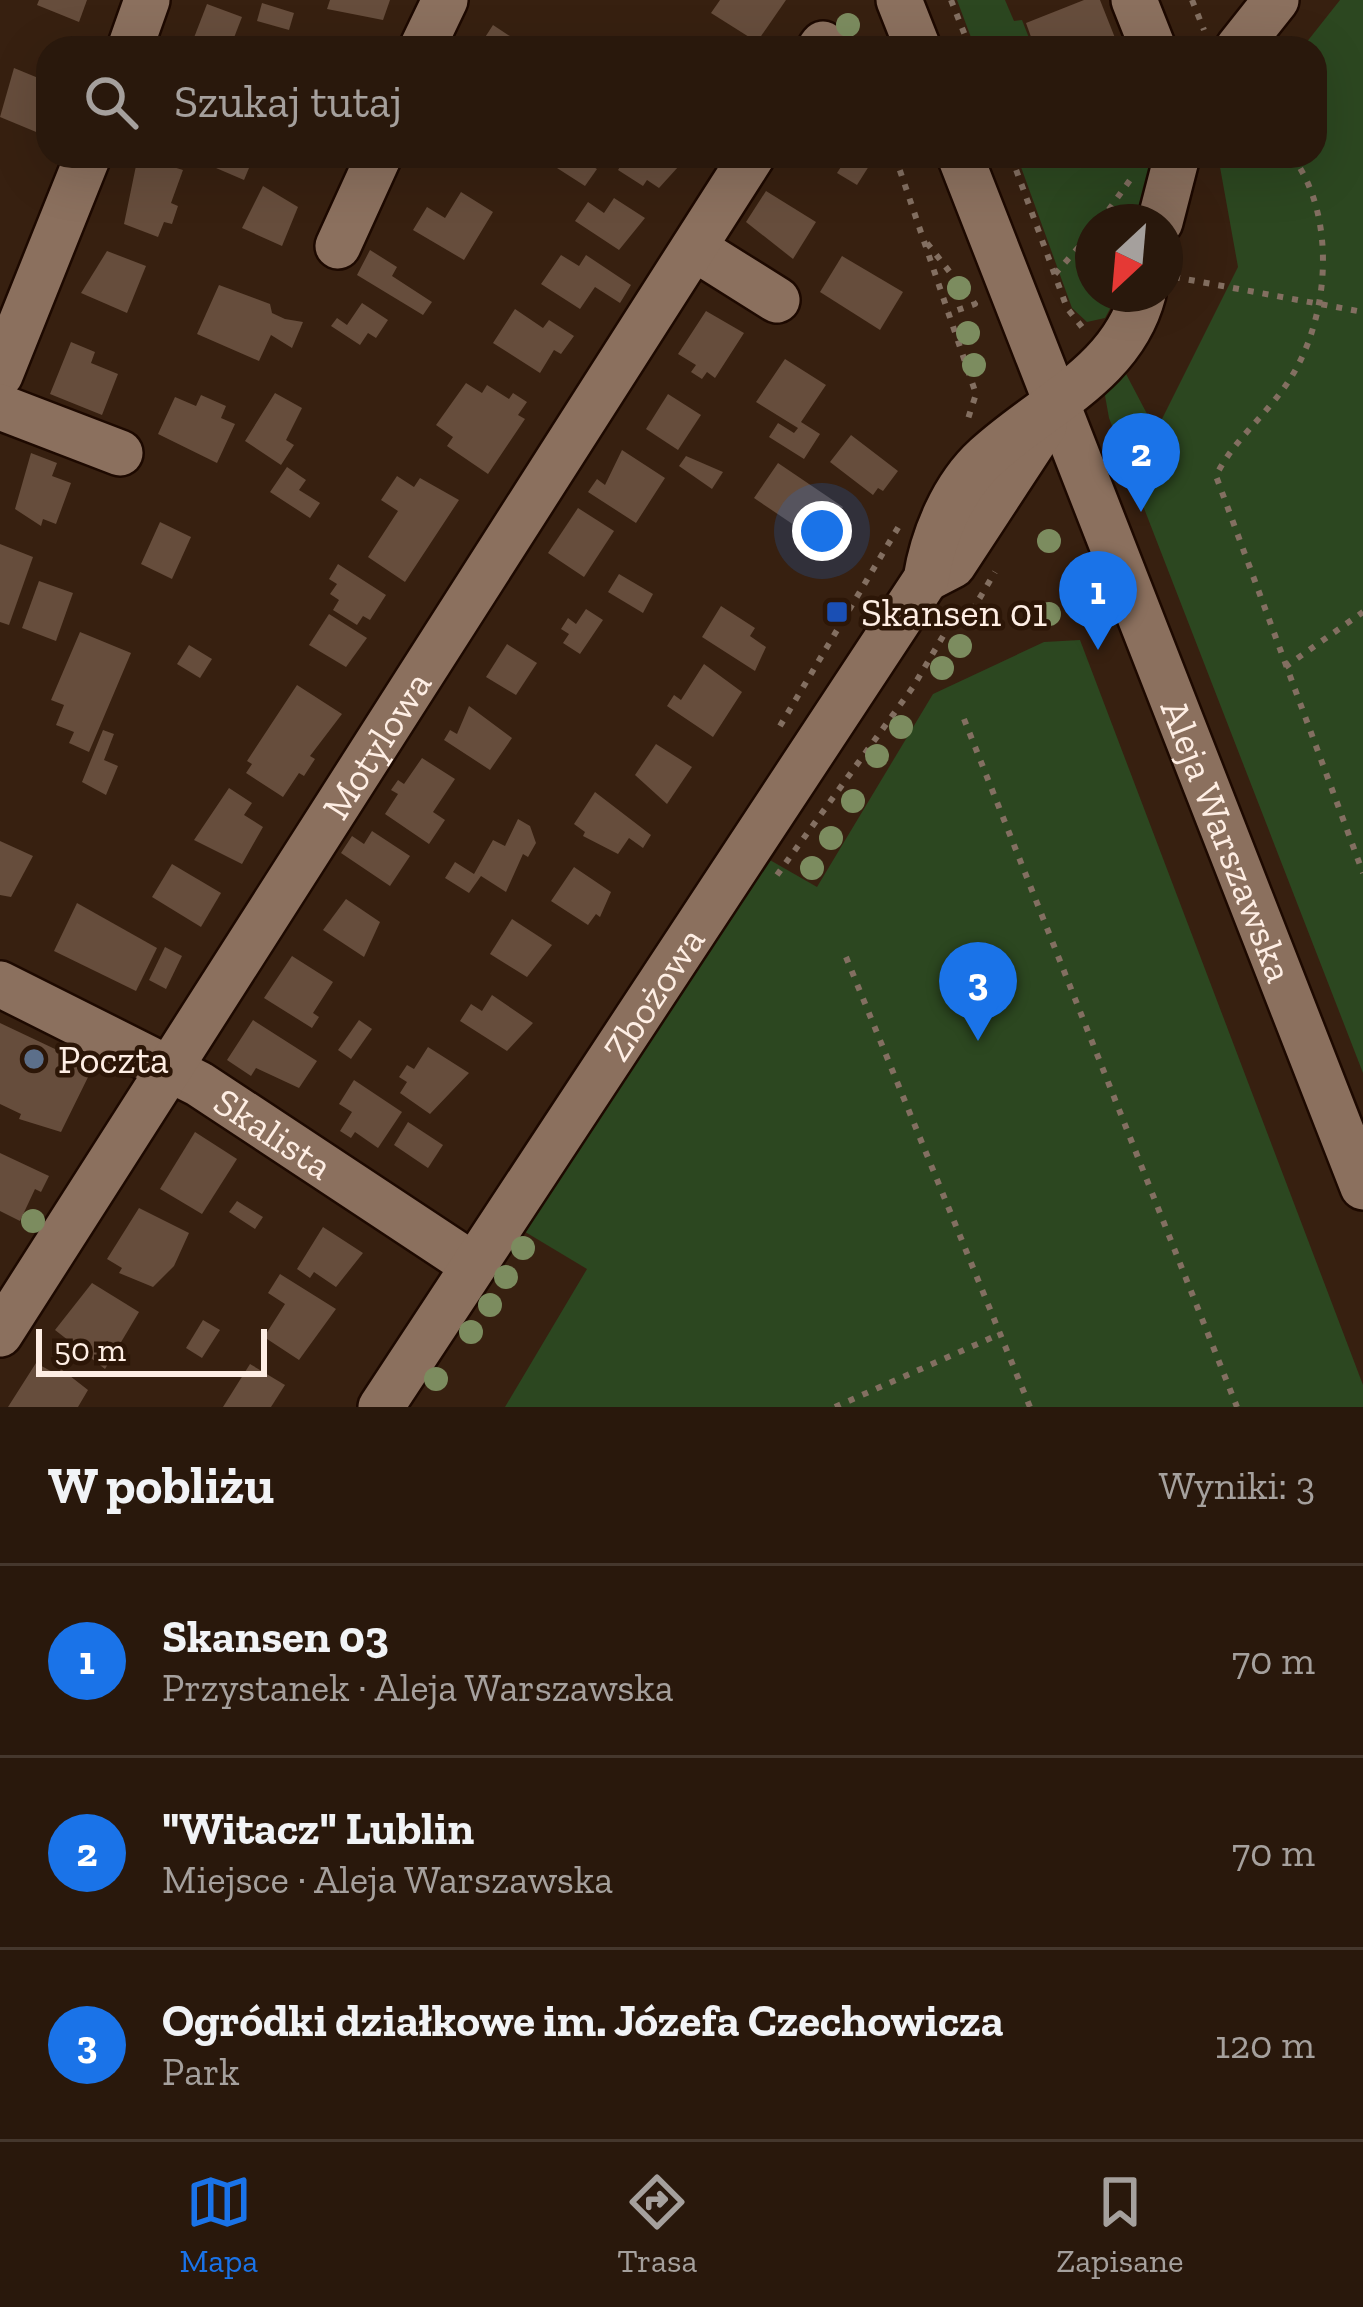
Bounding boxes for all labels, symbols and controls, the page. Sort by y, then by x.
search box [36,36,1327,168]
icon: search [78,69,144,135]
text: Szukaj tutaj [174,75,402,129]
north arrow [1075,204,1183,312]
pin: 2 [1102,413,1180,512]
your location [792,501,852,561]
pin: 1 [1059,551,1137,650]
place label: Skansen 01 [861,589,1047,636]
marker: Skansen 01 [824,599,850,625]
street label: Motylowa [312,662,441,827]
street label: Aleja Warszawska [1151,693,1304,989]
street label: Zbożowa [592,918,714,1069]
pin: 3 [939,942,1017,1041]
place label: Poczta [58,1036,169,1083]
marker: Poczta [21,1046,47,1072]
street label: Skalista [206,1077,342,1189]
scale bar [36,1323,267,1376]
text: 50 m [54,1330,126,1369]
text: W pobliżu [48,1455,274,1516]
text: Wyniki: 3 [1159,1462,1315,1509]
text: Skansen 03 [162,1610,389,1664]
text: 1 [79,1637,95,1684]
text: 70 m [1232,1637,1315,1684]
text: Przystanek · Aleja Warszawska [162,1664,674,1711]
text: "Witacz" Lublin [162,1802,474,1856]
text: 2 [77,1829,97,1876]
text: 70 m [1232,1829,1315,1876]
text: Miejsce · Aleja Warszawska [162,1856,613,1903]
text: Ogródki działkowe im. Józefa Czechowicza [162,1994,1004,2048]
text: 3 [77,2021,97,2068]
text: 120 m [1215,2021,1315,2068]
text: Park [162,2048,239,2095]
tab: Mapa [179,2169,258,2280]
tab: Trasa [617,2169,697,2280]
tab: Zapisane [1056,2169,1184,2280]

